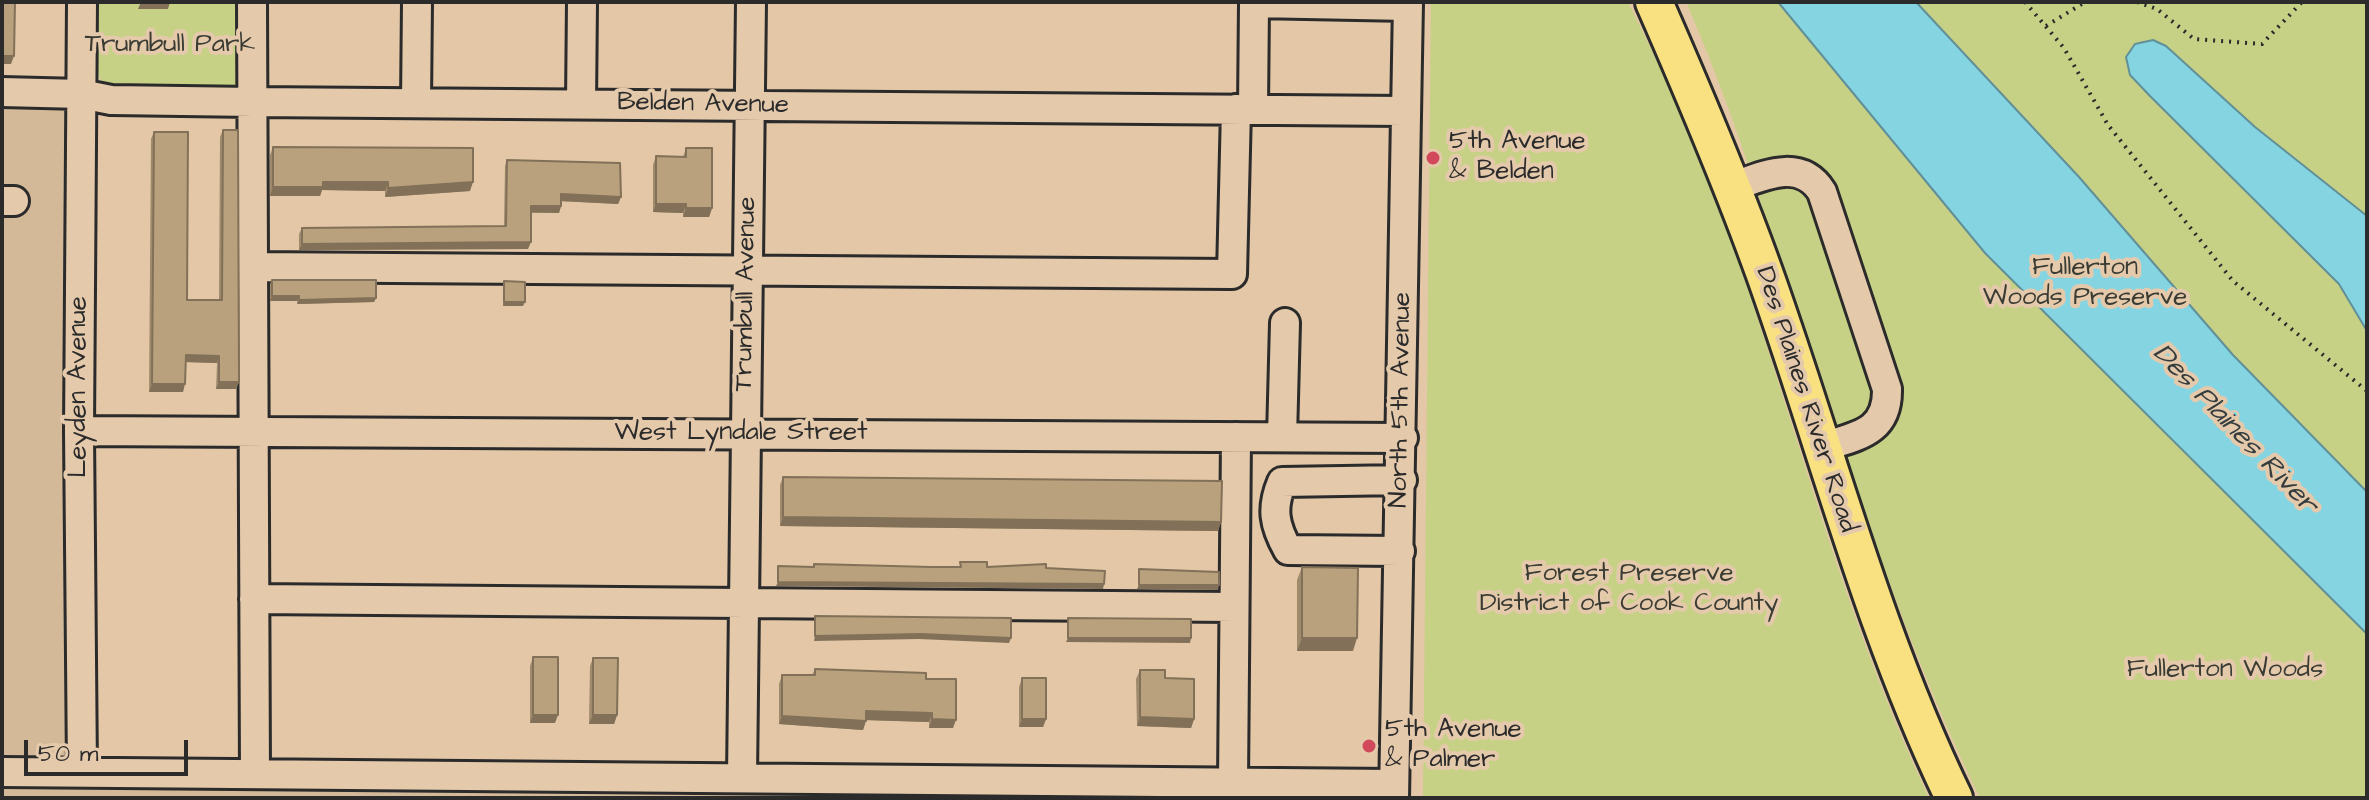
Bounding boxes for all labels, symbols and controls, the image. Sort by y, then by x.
park label: Trumbull Park [85,30,255,62]
street label: Belden Avenue [617,88,789,122]
place label: 5th Avenue & Belden [1449,127,1586,188]
marker: 5th Avenue & Belden [1424,149,1442,167]
street label: Trumbull Avenue [730,196,764,392]
park label: Fullerton Woods Preserve [1983,253,2187,314]
street label: Des Plaines River Road [1747,263,1863,537]
street label: North 5th Avenue [1385,292,1419,508]
street label: Leyden Avenue [64,296,96,478]
water label: Des Plaines River [2144,338,2324,522]
street label: West Lyndale Street [614,418,868,450]
park label: Forest Preserve District of Cook County [1480,559,1778,620]
park label: Fullerton Woods [2127,655,2323,687]
place label: 5th Avenue & Palmer [1385,715,1522,776]
scale bar [28,724,192,774]
text: 50 m [38,737,98,771]
marker: 5th Avenue & Palmer [1360,737,1378,755]

